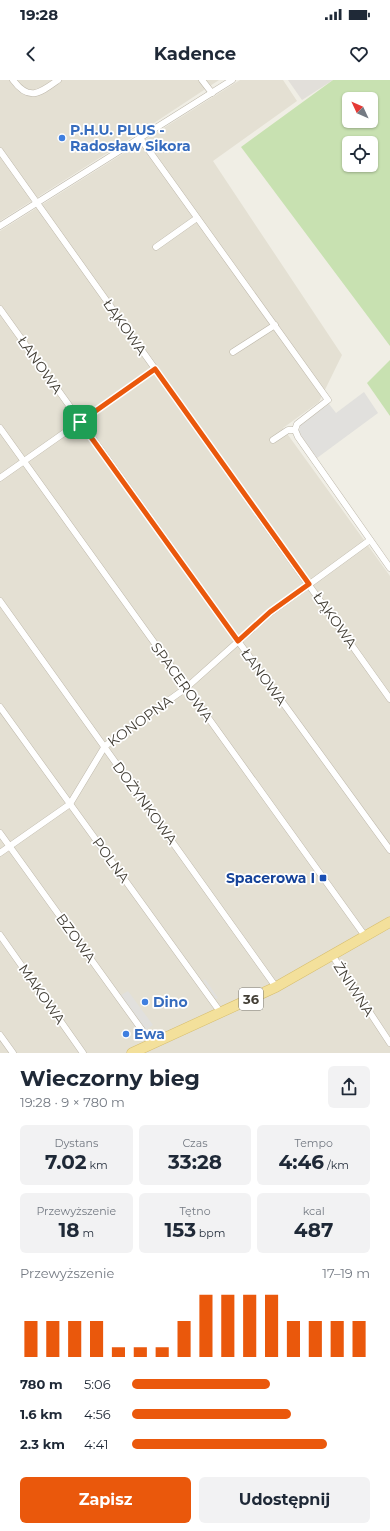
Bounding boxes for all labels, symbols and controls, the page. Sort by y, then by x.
text: 19:28 [20,5,58,24]
icon: back [20,43,42,65]
text: Kadence [154,43,236,65]
icon: heart [348,43,370,65]
north arrow [342,92,378,128]
map controls [342,92,378,172]
place label: P.H.U. PLUS - Radosław Sikora [70,121,191,155]
marker: P.H.U. PLUS - Radosław Sikora [57,133,67,143]
button: locate [342,136,378,172]
street label: ŁĄKOWA [99,296,151,359]
street label: ŁANOWA [14,333,67,398]
pin [63,405,97,439]
icon: arrive [69,411,91,433]
street label: ŁĄKOWA [309,589,361,652]
street label: SPACEROWA [147,639,217,726]
street label: ŁANOWA [237,645,291,710]
street label: KONOPNA [104,691,177,751]
street label: DOŻYNKOWA [109,758,182,849]
street label: POLNA [89,834,134,887]
place label: Spacerowa I [226,869,315,887]
marker: Spacerowa I [318,873,328,883]
street label: BZOWA [52,910,100,967]
street label: ŻNIWNA [330,958,379,1020]
street label: MAKOWA [15,960,70,1028]
road number: 36 [239,988,263,1010]
place label: Dino [153,993,188,1011]
marker: Dino [140,997,150,1007]
place label: Ewa [134,1025,165,1043]
marker: Ewa [121,1029,131,1039]
text: Wieczorny bieg [20,1065,200,1092]
button: share [328,1066,370,1108]
text: 19:28 · 9 × 780 m [20,1094,125,1110]
text: Dystans [54,1136,98,1150]
text: Czas [182,1136,208,1150]
text: Tempo [294,1136,333,1150]
text: 7.02 [45,1150,87,1174]
text: 33:28 [168,1150,222,1174]
text: 4:46 [278,1150,324,1174]
text: km [87,1158,108,1172]
text: /km [324,1158,349,1172]
text: Przewyższenie [36,1204,116,1218]
text: Tętno [179,1204,211,1218]
text: kcal [303,1204,325,1218]
text: 18 [59,1218,80,1242]
text: 153 [165,1218,196,1242]
text: 487 [294,1218,333,1242]
text: m [80,1226,94,1240]
text: bpm [196,1226,225,1240]
text: Przewyższenie [20,1265,114,1281]
text: 17–19 m [322,1265,370,1281]
text: 780 m [20,1376,63,1392]
text: 5:06 [84,1376,111,1392]
text: 1.6 km [20,1406,62,1422]
text: 4:56 [84,1406,111,1422]
text: 2.3 km [20,1436,65,1452]
text: 4:41 [84,1436,108,1452]
button: Zapisz [20,1477,191,1523]
button: Udostępnij [199,1477,370,1523]

